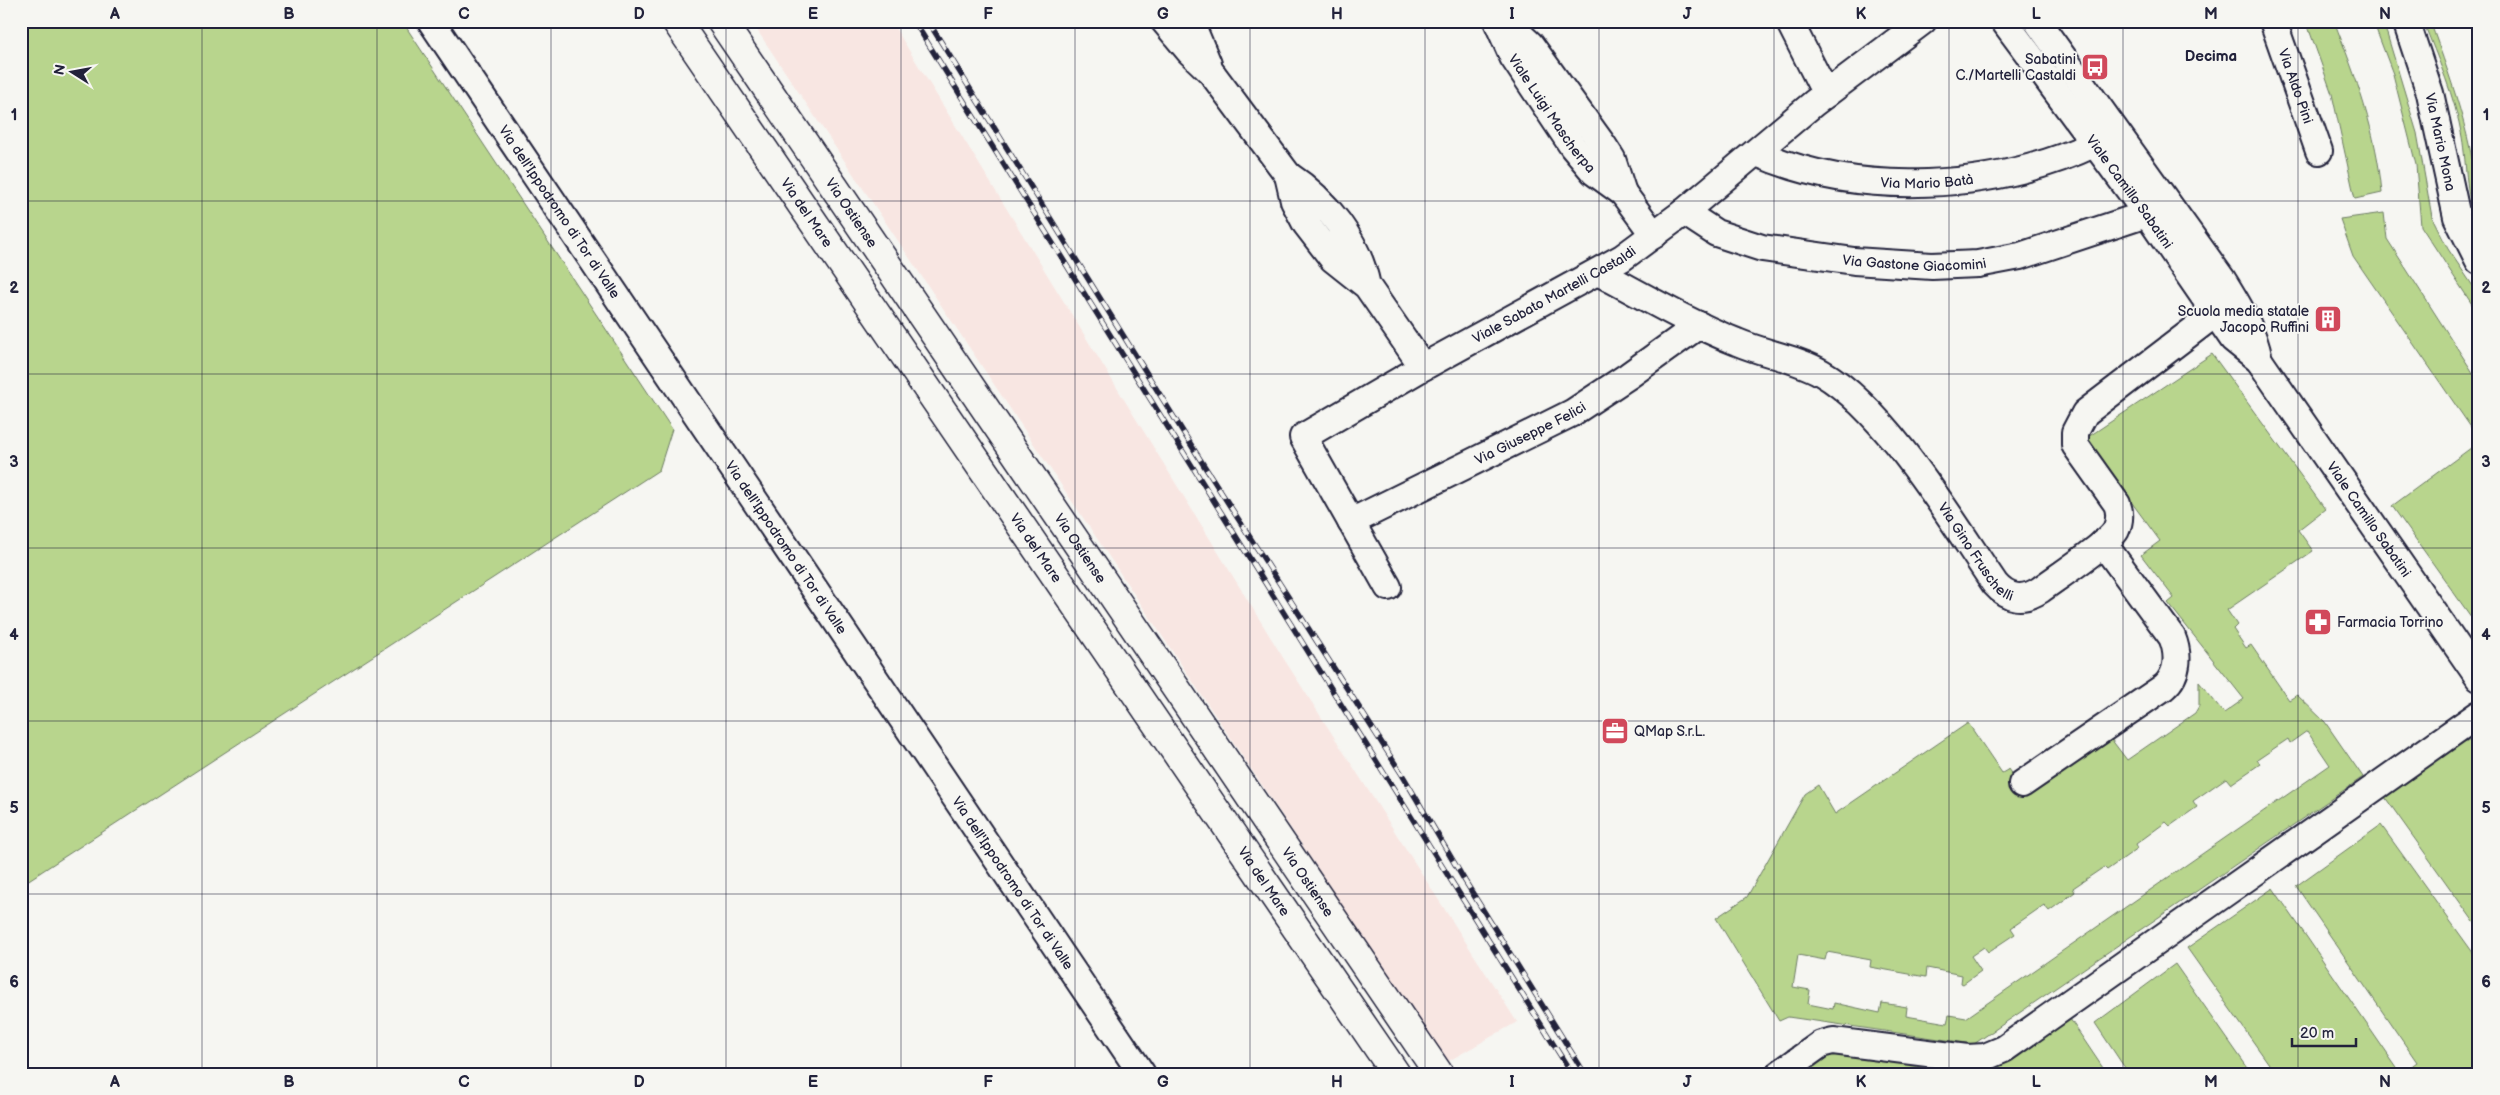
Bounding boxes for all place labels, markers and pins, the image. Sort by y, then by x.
place label: Sabatini C./Martelli Castaldi [1956,51,2076,84]
bus stop icon: Sabatini C./Martelli Castaldi [2080,52,2110,82]
place label: Scuola media statale Jacopo Ruffini [2178,303,2309,336]
building icon: Scuola media statale Jacopo Ruffini [2313,304,2343,334]
pharmacy icon: Farmacia Torrino [2303,607,2333,637]
place label: Farmacia Torrino [2337,614,2444,631]
office icon: QMap S.r.L. [1600,716,1630,746]
place label: QMap S.r.L. [1634,723,1706,740]

